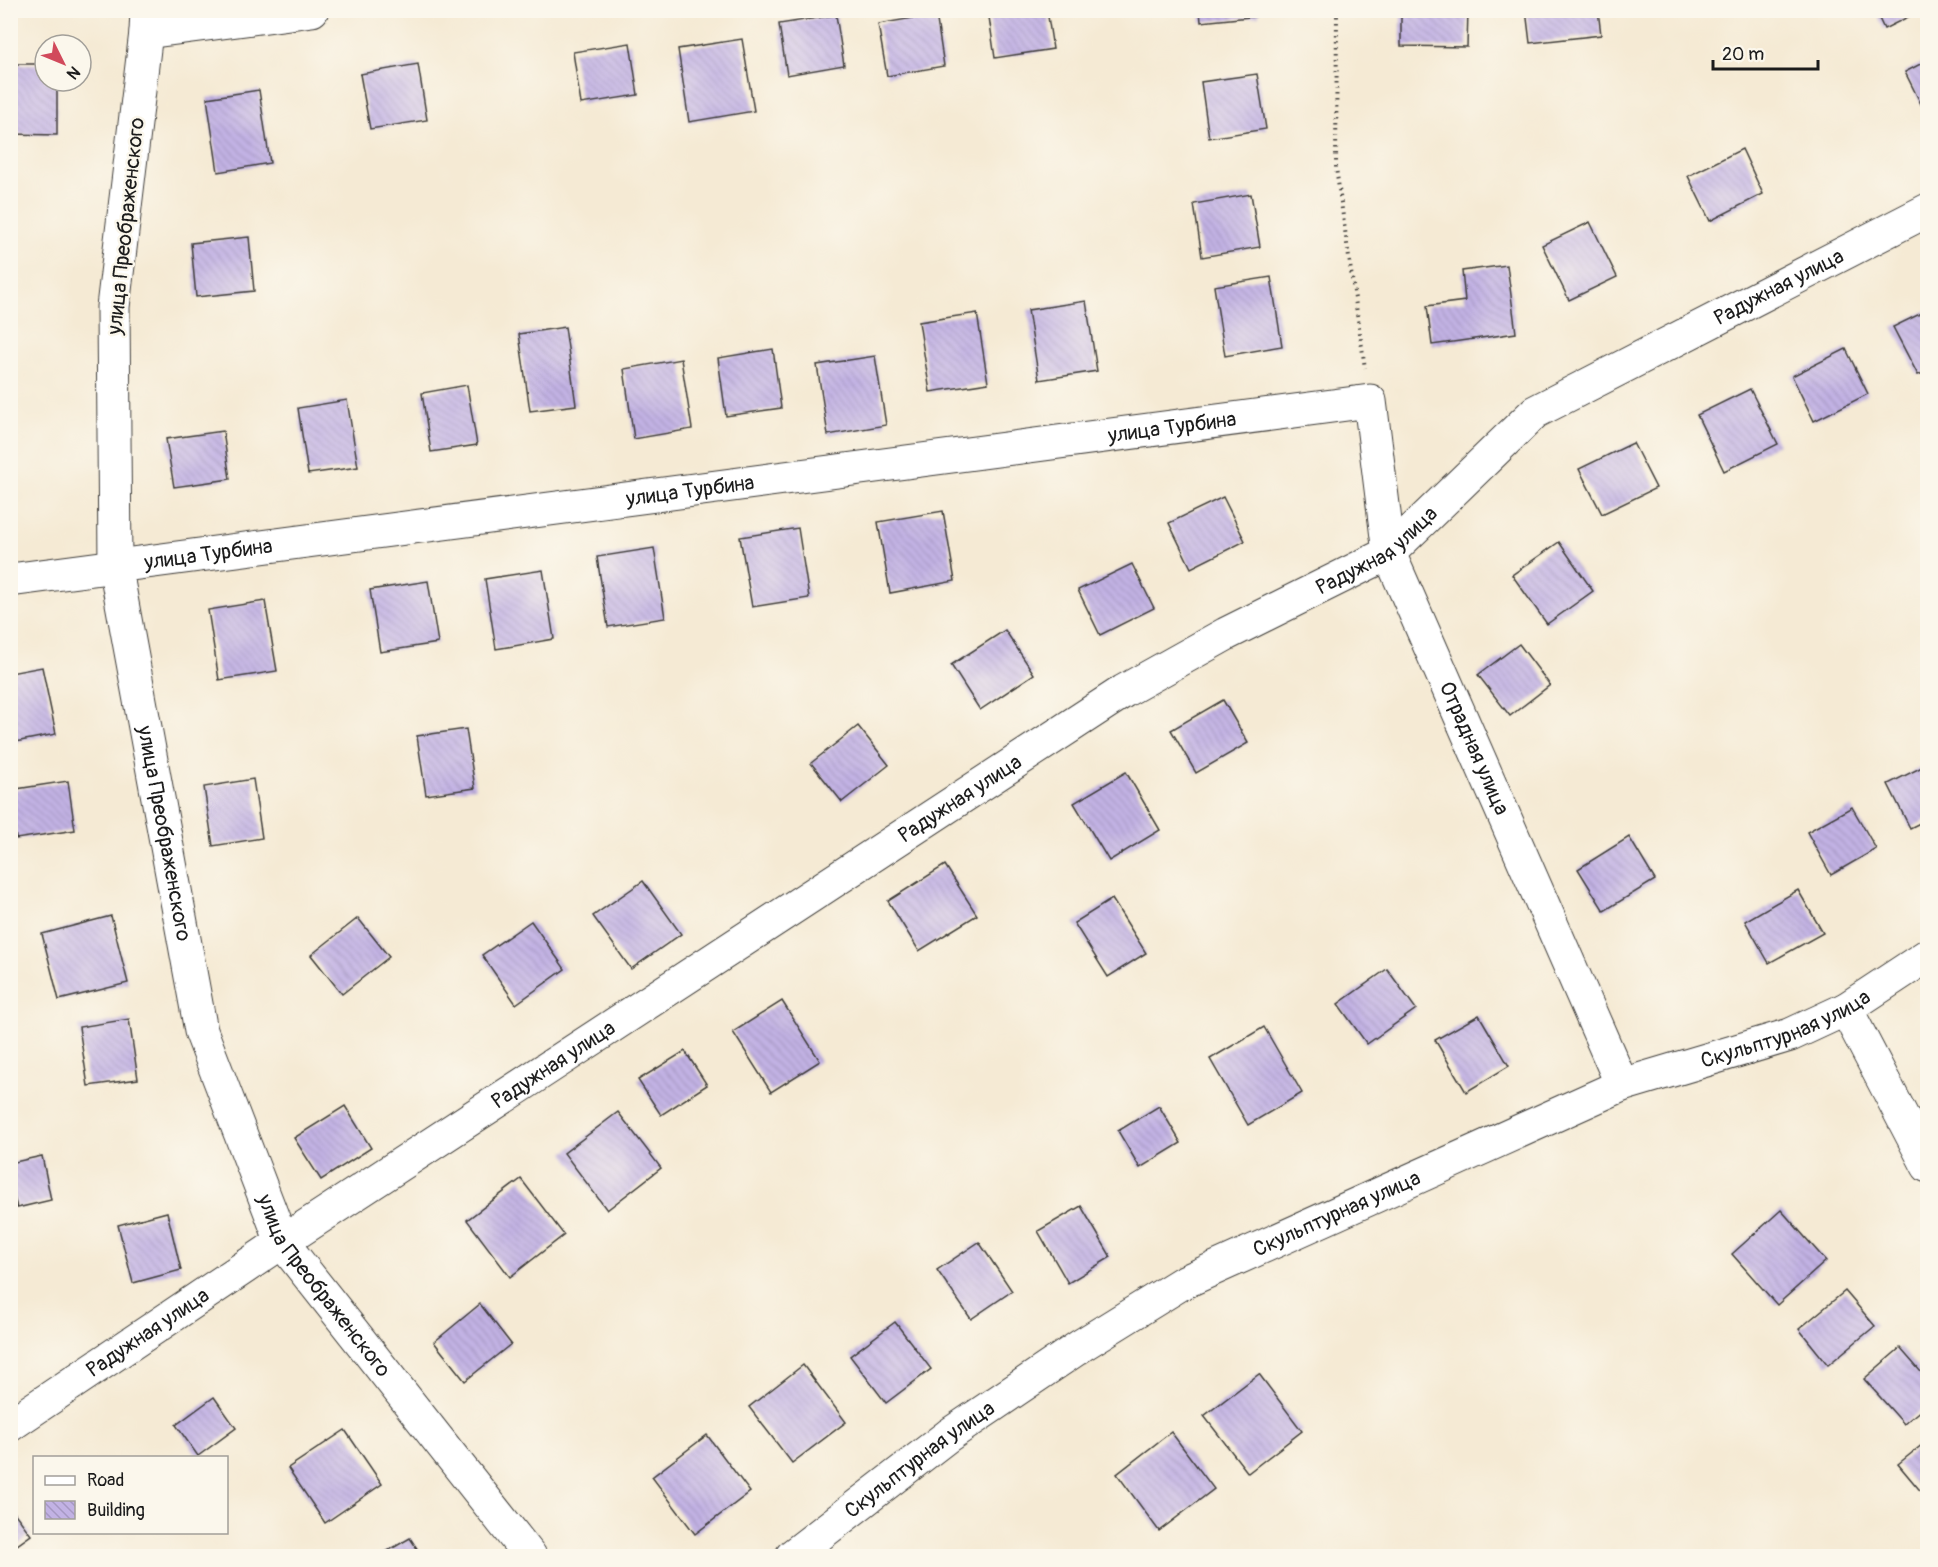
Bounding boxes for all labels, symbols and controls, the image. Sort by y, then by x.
north arrow [33,33,93,93]
scale bar [1713,33,1818,71]
text: 20 m [1722,43,1764,66]
text: N [62,62,84,83]
street label: улица Преображенского [101,116,151,337]
street label: Радужная улица [1709,242,1848,331]
street label: улица Турбина [1105,405,1238,449]
street label: улица Турбина [623,469,756,512]
street label: Радужная улица [1311,500,1443,601]
street label: улица Турбина [142,532,274,576]
street label: Отрадная улица [1433,677,1516,819]
street label: улица Преображенского [131,723,198,943]
street label: Радужная улица [893,748,1027,849]
street label: Скульптурная улица [1697,983,1875,1074]
street label: Радужная улица [486,1014,620,1115]
street label: Скульптурная улица [1249,1164,1424,1263]
street label: улица Преображенского [251,1189,397,1382]
street label: Радужная улица [81,1281,214,1383]
street label: Скульптурная улица [839,1395,1000,1524]
legend [33,1456,228,1534]
text: Road [87,1469,124,1492]
text: Building [87,1499,145,1522]

